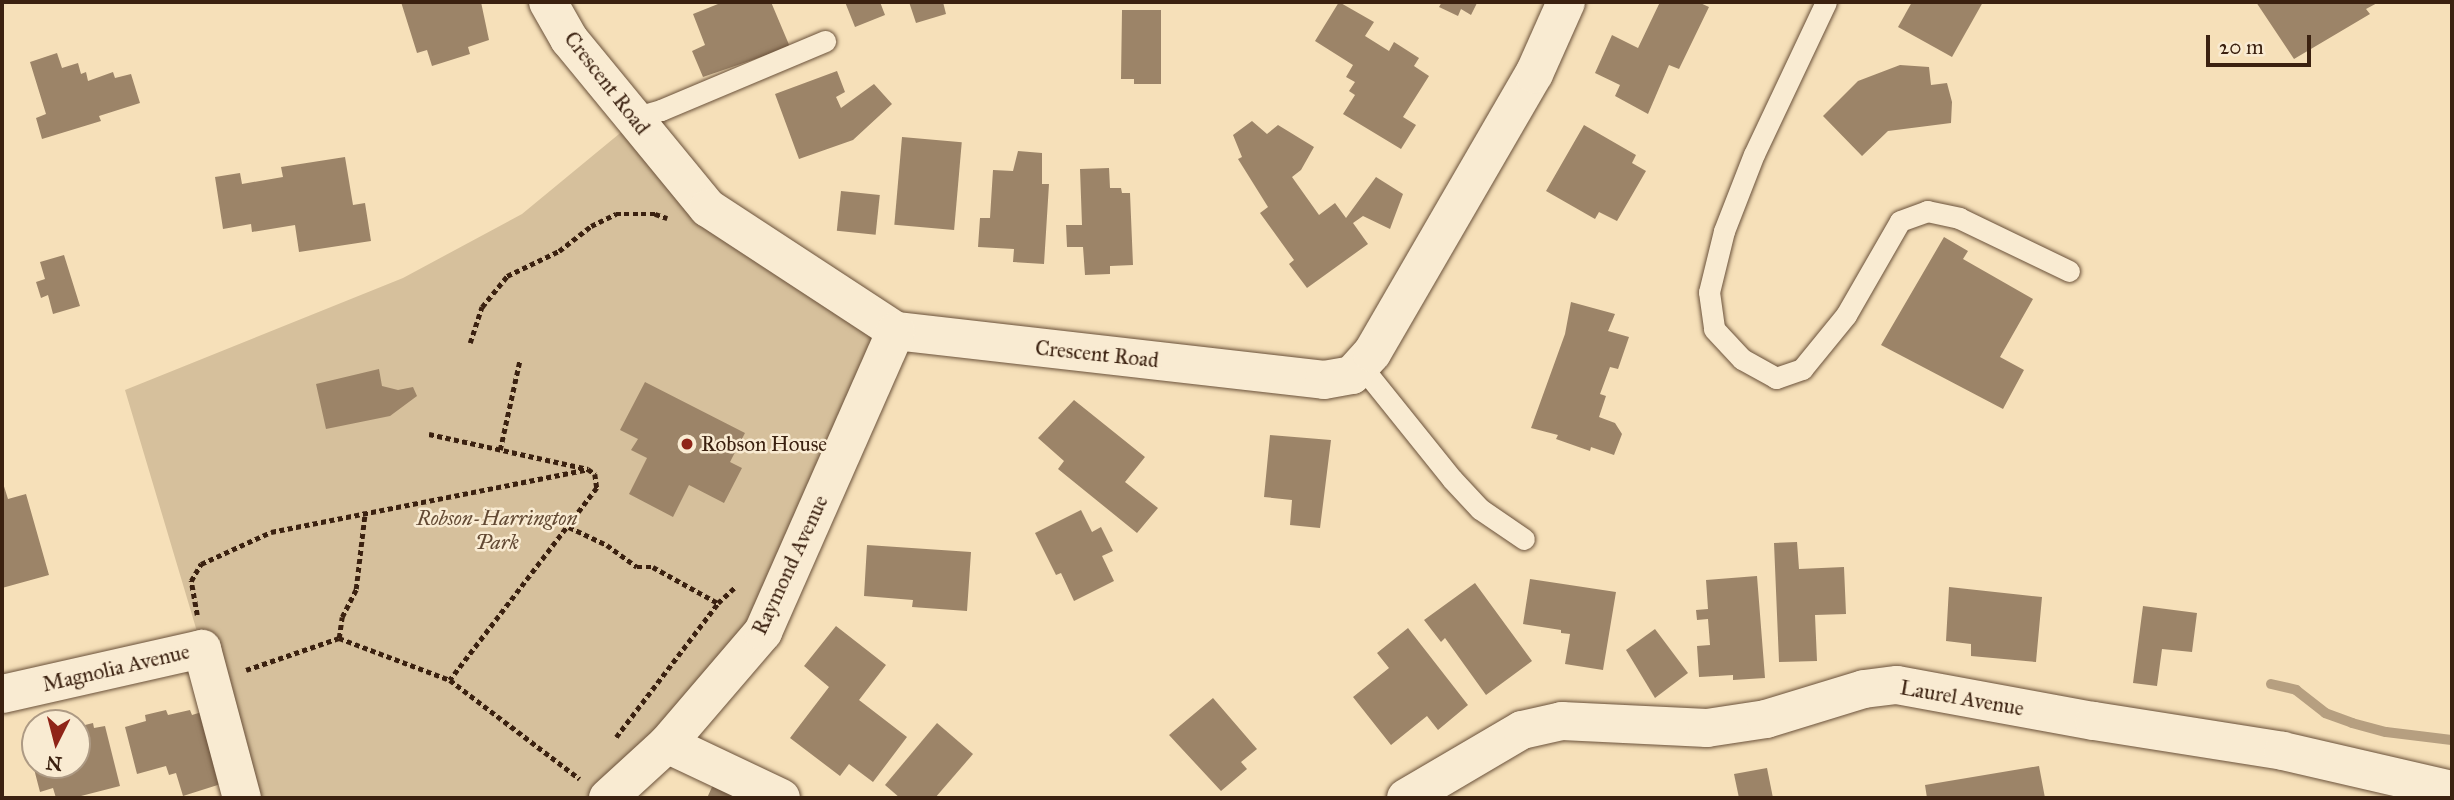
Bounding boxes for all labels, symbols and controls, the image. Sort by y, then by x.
scale bar [2209,21,2314,65]
street label: Crescent Road [559,26,655,140]
text: 20 m [2219,34,2264,60]
street label: Crescent Road [1034,335,1160,373]
place label: Robson House [701,431,827,457]
marker: Robson House [679,436,695,452]
street label: Raymond Avenue [747,491,833,639]
park label: Robson-Harrington Park [417,505,577,555]
street label: Magnolia Avenue [40,639,192,697]
street label: Laurel Avenue [1898,675,2026,721]
north arrow [21,709,91,779]
text: N [45,751,63,776]

